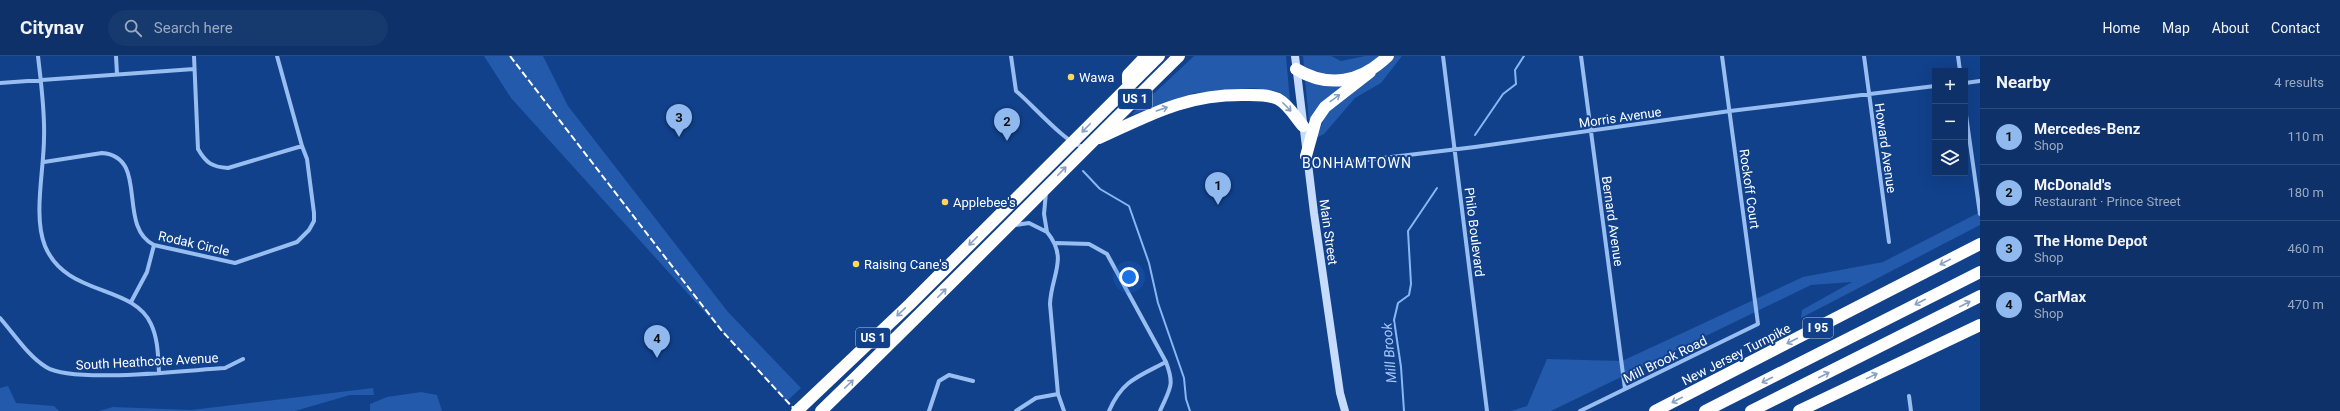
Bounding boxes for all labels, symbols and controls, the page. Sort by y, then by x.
search box [108,10,388,46]
text: Citynav [20,16,84,39]
icon: search [122,17,144,39]
text: Search here [154,19,233,37]
text: Home [2102,20,2140,36]
text: Map [2162,20,2190,36]
text: About [2212,20,2249,36]
text: Contact [2271,20,2320,36]
map controls [1932,68,1968,176]
button: + [1932,68,1968,104]
place label: Wawa [1079,70,1114,85]
marker: Wawa [1066,72,1076,82]
text: Nearby [1996,72,2051,92]
text: 4 results [2274,75,2324,90]
road number: US 1 [1118,89,1152,109]
one-way arrow [1330,94,1341,102]
one-way arrow [1282,102,1292,112]
street label: Howard Avenue [1872,102,1899,194]
pin: 3 [666,104,692,137]
one-way arrow [1156,104,1168,112]
street label: Morris Avenue [1578,104,1662,131]
button: − [1932,104,1968,140]
pin: 2 [994,108,1020,141]
text: Mercedes-Benz [2034,120,2140,138]
one-way arrow [1081,123,1091,133]
text: 1 [2005,129,2013,144]
text: 110 m [2287,129,2324,144]
text: Shop [2034,138,2064,153]
button: layers [1932,140,1968,176]
street label: Rockoff Court [1736,148,1763,230]
district label: BONHAMTOWN [1302,155,1412,171]
one-way arrow [1057,166,1067,176]
pin: 1 [1205,172,1231,205]
street label: Bernard Avenue [1599,175,1626,267]
text: McDonald's [2034,176,2112,194]
text: 2 [2005,185,2013,200]
text: 180 m [2287,185,2324,200]
street label: Philo Boulevard [1462,187,1487,278]
text: Restaurant · Prince Street [2034,194,2181,209]
place label: Applebee's [953,195,1016,210]
marker: Applebee's [940,197,950,207]
street label: Main Street [1316,198,1341,266]
street label: Rodak Circle [157,228,231,259]
text: The Home Depot [2034,232,2147,250]
one-way arrow [968,236,978,246]
text: 3 [2005,241,2013,256]
text: 460 m [2287,241,2324,256]
text: Shop [2034,250,2064,265]
place label: Raising Cane's [864,257,948,272]
marker: Raising Cane's [851,259,861,269]
one-way arrow [1940,259,1952,266]
your location [1119,267,1139,287]
one-way arrow [937,288,947,298]
text: CarMax [2034,288,2086,306]
text: 4 [2005,297,2013,312]
text: 470 m [2287,297,2324,312]
one-way arrow [1914,299,1926,306]
one-way arrow [1959,300,1971,307]
text: Shop [2034,306,2064,321]
one-way arrow [896,307,906,317]
road number: I 95 [1803,318,1833,338]
street label: New Jersey Turnpike [1679,320,1793,388]
water label: Mill Brook [1378,321,1400,384]
pin: 4 [644,325,670,358]
road number: US 1 [856,328,890,348]
street label: Mill Brook Road [1621,333,1709,386]
one-way arrow [1786,337,1798,345]
street label: South Heathcote Avenue [75,350,219,373]
one-way arrow [1818,371,1830,378]
one-way arrow [1866,372,1878,379]
one-way arrow [1761,377,1773,384]
one-way arrow [844,379,854,389]
one-way arrow [1671,397,1683,404]

